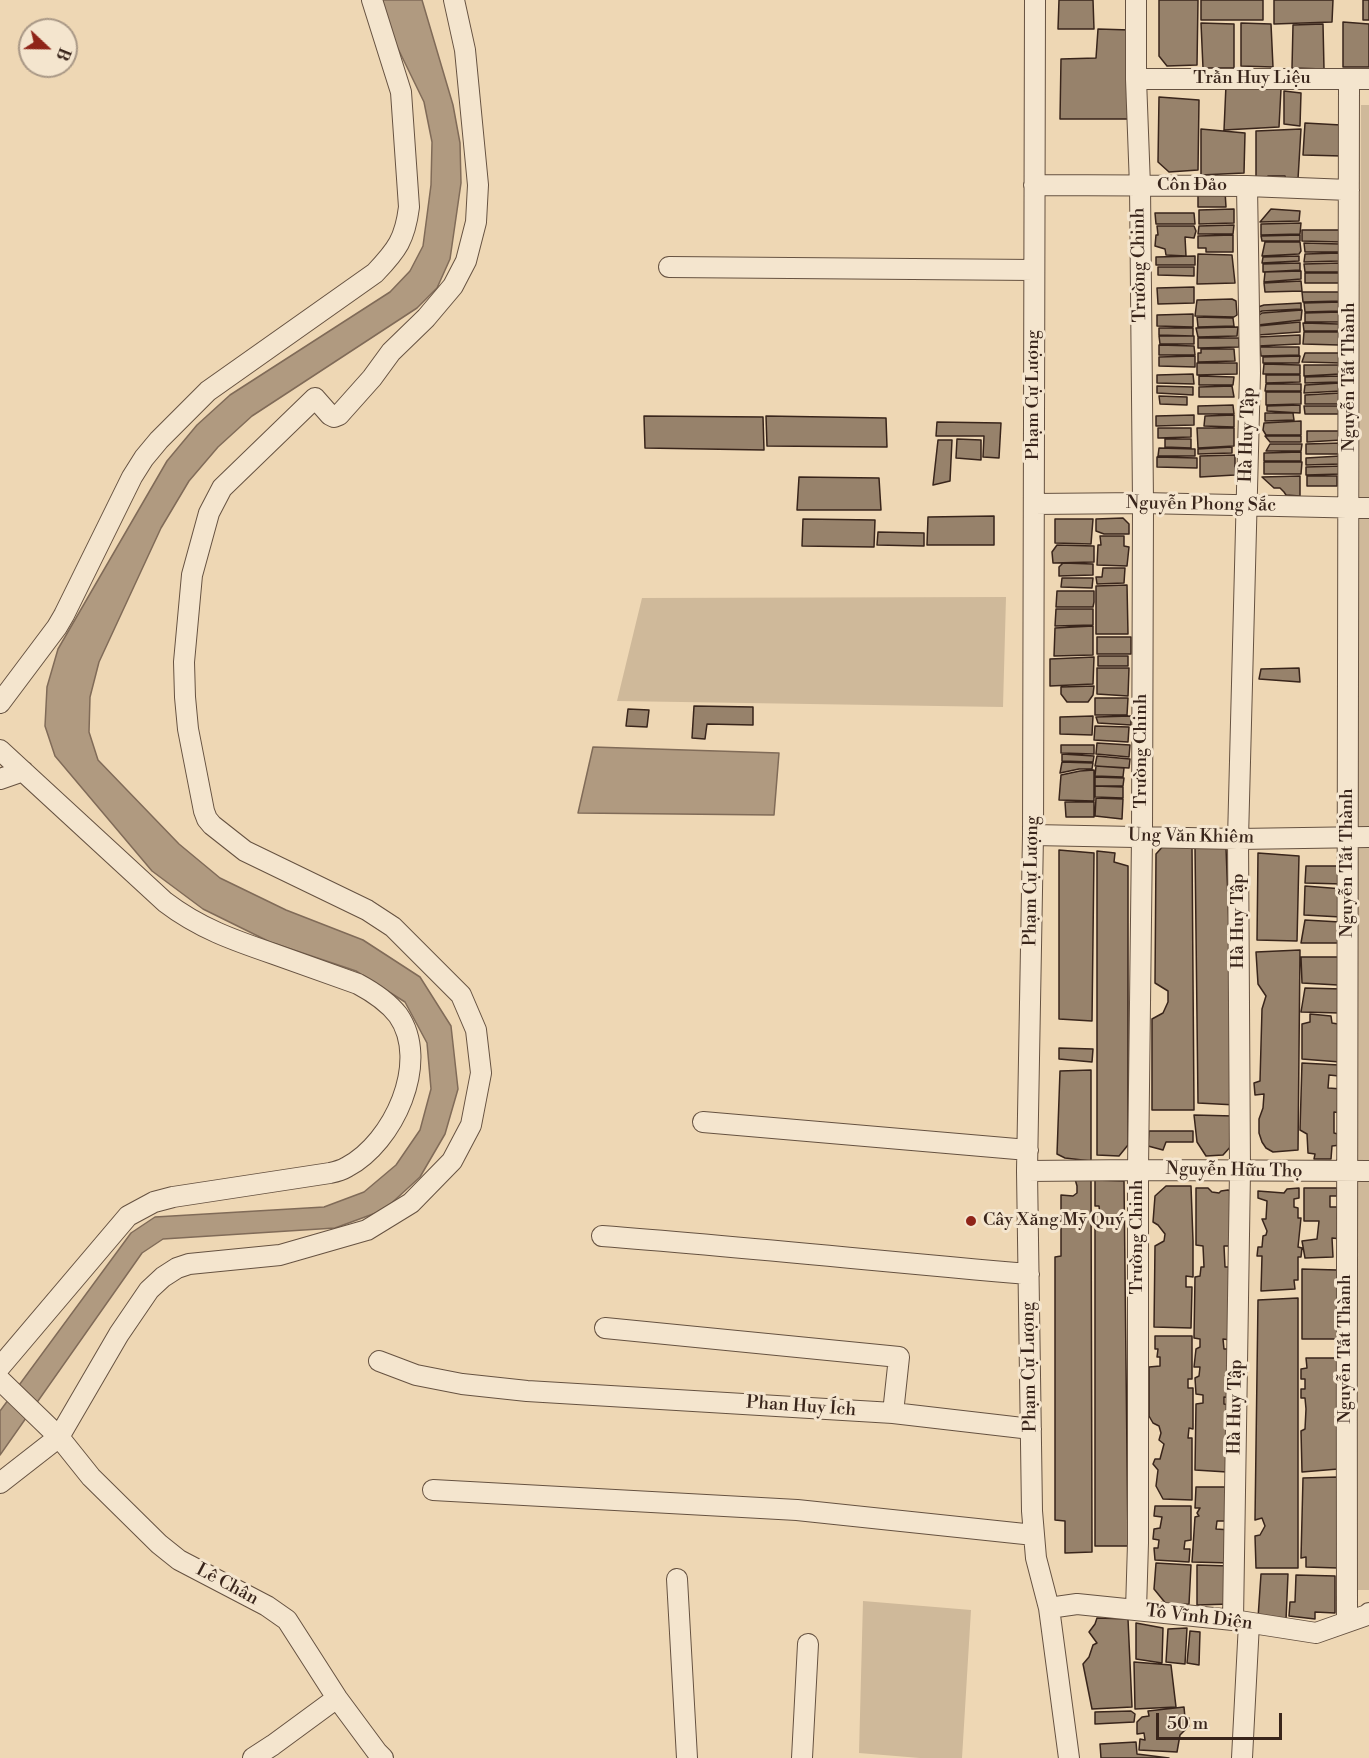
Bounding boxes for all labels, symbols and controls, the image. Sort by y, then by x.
north arrow [18,18,78,78]
text: B [51,45,74,63]
street label: Trần Huy Liệu [1193,68,1311,90]
street label: Côn Đảo [1157,175,1227,197]
street label: Trường Chinh [1128,207,1152,323]
street label: Nguyễn Tất Thành [1339,302,1361,452]
street label: Phạm Cự Lượng [1023,330,1045,460]
street label: Hà Huy Tập [1236,387,1260,483]
street label: Nguyễn Phong Sắc [1126,493,1276,517]
street label: Trường Chinh [1131,694,1153,808]
street label: Nguyễn Tất Thành [1337,788,1359,938]
street label: Phạm Cự Lượng [1020,816,1044,946]
street label: Ung Văn Khiêm [1128,825,1254,849]
street label: Hà Huy Tập [1228,873,1250,969]
street label: Nguyễn Hữu Thọ [1165,1159,1303,1183]
street label: Trường Chinh [1127,1180,1149,1294]
place label: Cây Xăng Mỹ Quý [983,1210,1124,1232]
marker: Cây Xăng Mỹ Quý [964,1214,978,1228]
street label: Nguyễn Tất Thành [1335,1274,1357,1424]
street label: Phạm Cự Lượng [1018,1302,1042,1432]
street label: Hà Huy Tập [1224,1359,1248,1455]
street label: Phan Huy Ích [745,1392,857,1422]
street label: Lê Chân [192,1560,262,1610]
street label: Tô Vĩnh Diện [1144,1601,1254,1635]
scale bar [1159,1701,1285,1739]
text: 50 m [1167,1712,1208,1735]

